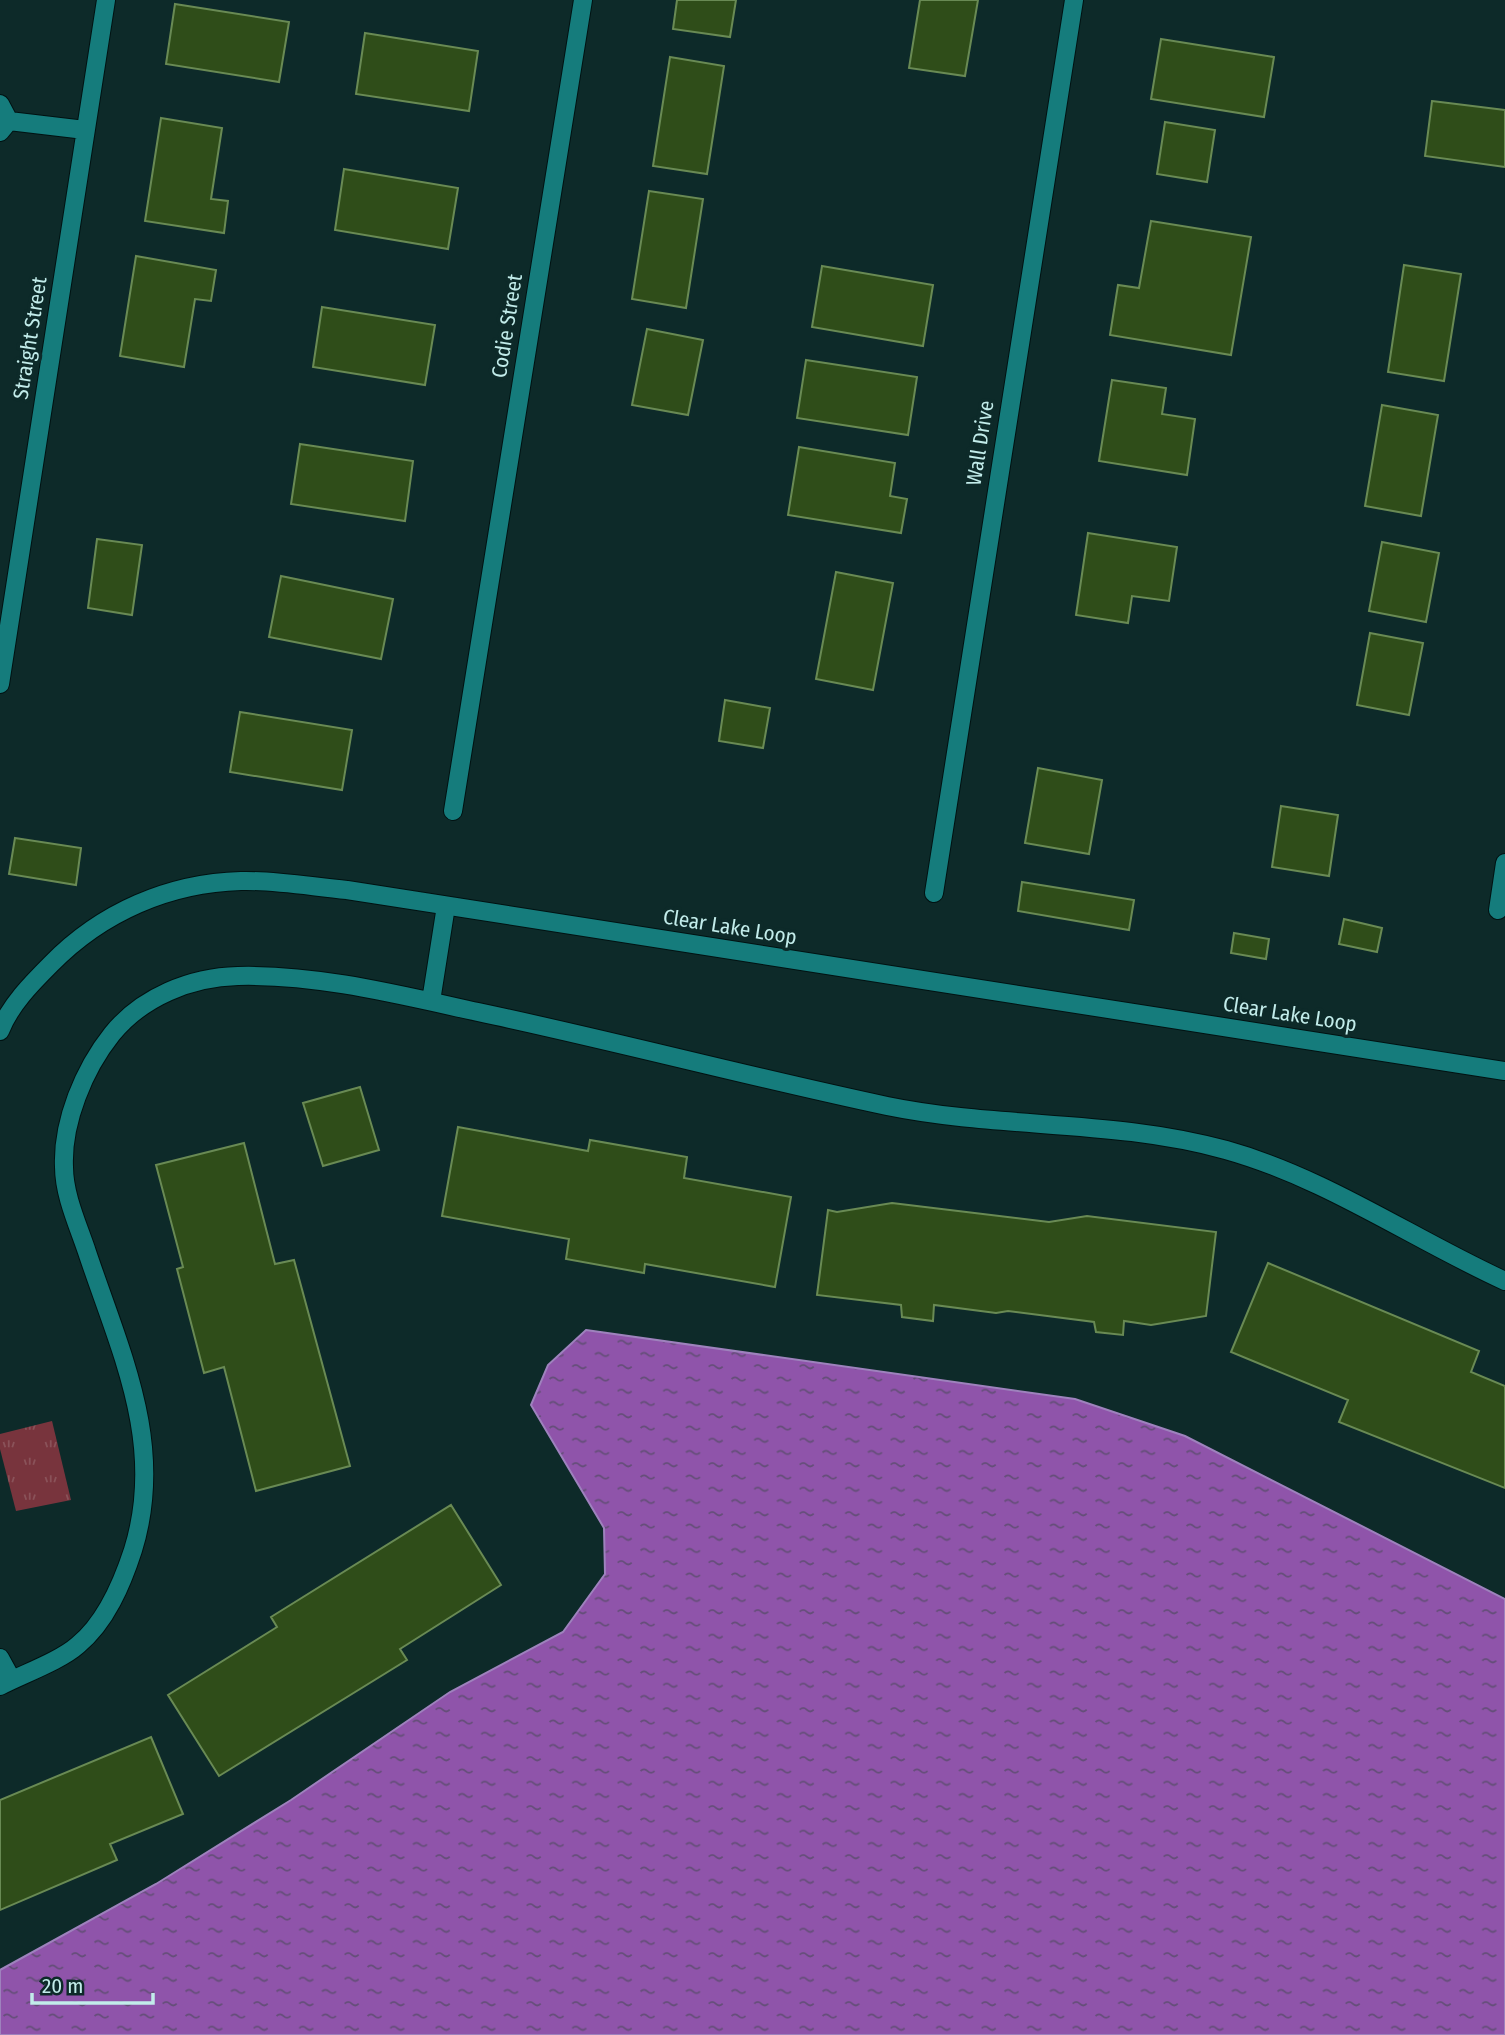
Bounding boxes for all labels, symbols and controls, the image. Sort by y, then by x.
street label: Codie Street [486,272,528,380]
street label: Straight Street [7,275,53,401]
street label: Wall Drive [960,399,1000,487]
street label: Clear Lake Loop [661,904,799,950]
street label: Clear Lake Loop [1221,991,1359,1037]
scale bar [32,1962,152,2006]
text: 20 m [42,1973,83,1999]

